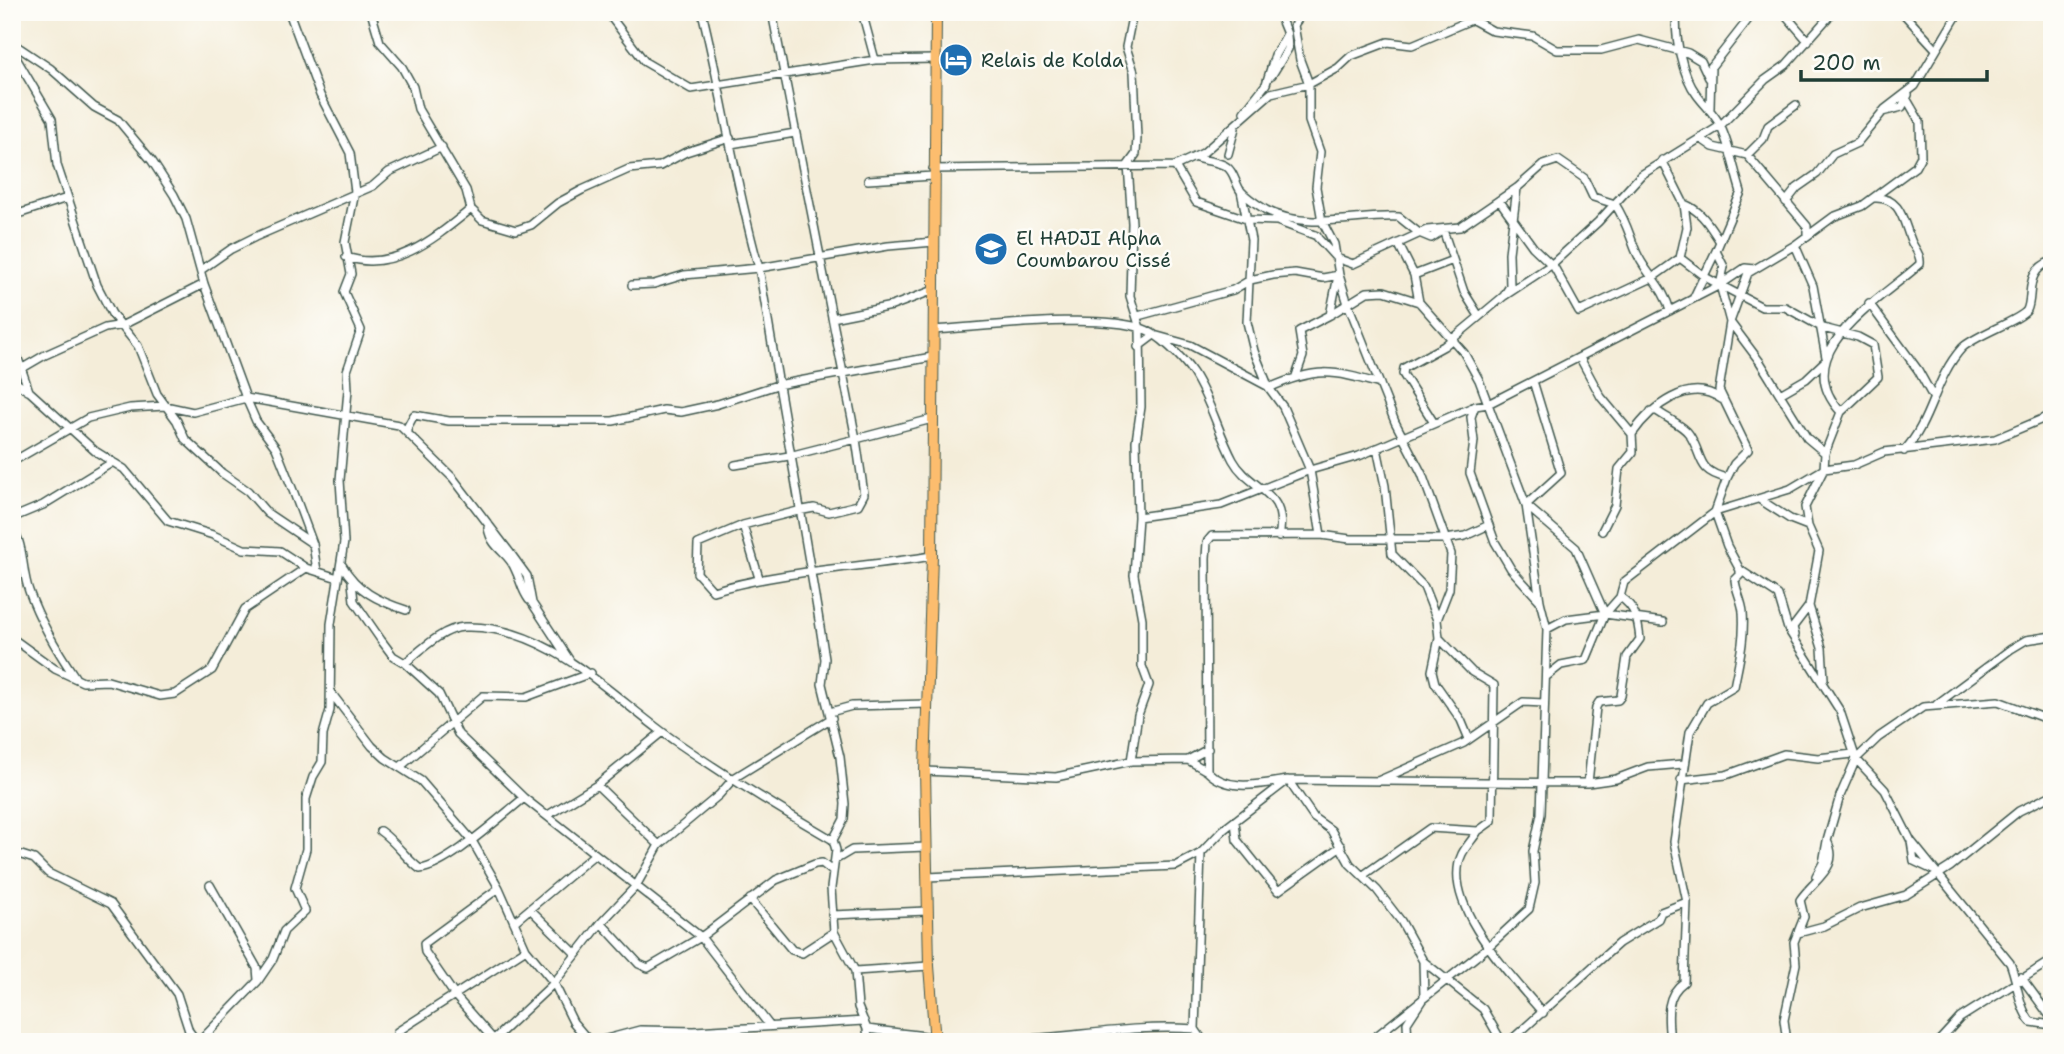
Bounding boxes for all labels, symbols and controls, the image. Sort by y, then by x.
scale bar [1801,38,1987,82]
hotel icon: Relais de Kolda [937,41,975,79]
place label: Relais de Kolda [981,48,1124,73]
text: 200 m [1812,49,1881,77]
place label: El HADJI Alpha Coumbarou Cissé [1016,226,1171,273]
school or university icon: El HADJI Alpha Coumbarou Cissé [972,230,1010,268]

